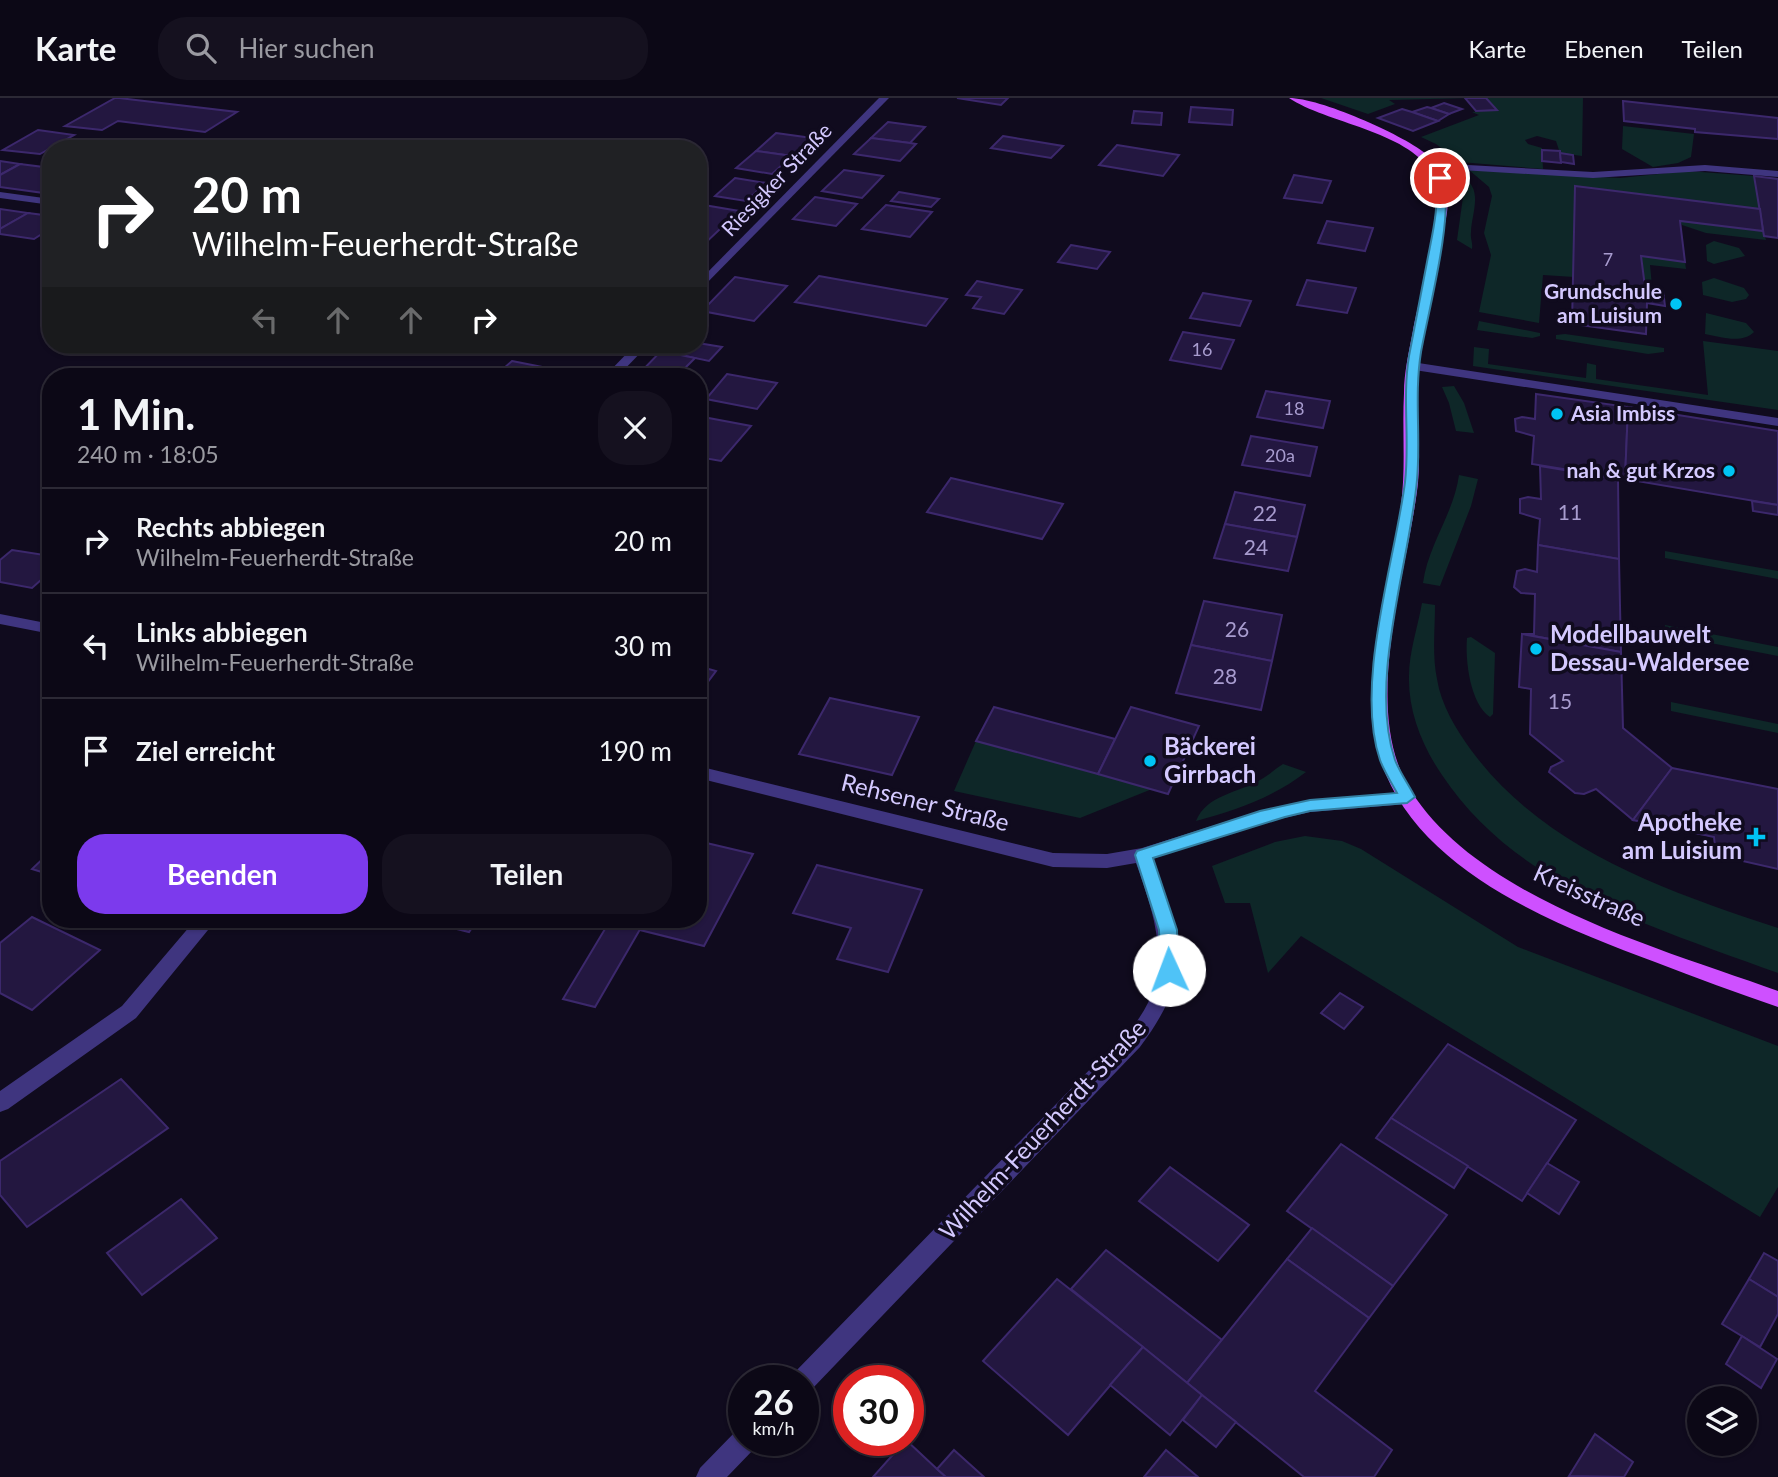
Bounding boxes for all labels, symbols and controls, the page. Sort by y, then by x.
search box [158,17,648,80]
text: Karte [35,28,116,68]
icon: search [182,29,220,67]
text: Hier suchen [238,32,375,64]
text: Karte [1469,34,1526,63]
text: Ebenen [1564,34,1644,63]
text: Teilen [1682,34,1743,63]
street label: Riesigker Straße [716,117,836,241]
pin [1410,148,1470,208]
icon: arrive [1421,159,1459,197]
text: 20 m [192,165,302,223]
icon: right [77,168,168,259]
text: Wilhelm-Feuerherdt-Straße [192,224,579,263]
house number: 7 [1603,248,1613,270]
place label: Grundschule am Luisium [1544,278,1662,327]
marker: Grundschule am Luisium [1668,296,1684,312]
icon: left [246,301,284,339]
icon: ahead [319,301,357,339]
icon: ahead [392,301,430,339]
icon: right [465,301,503,339]
house number: 16 [1192,338,1212,360]
text: 1 Min. [77,389,195,439]
button: close [598,391,672,465]
house number: 18 [1284,397,1304,419]
place label: Asia Imbiss [1570,400,1675,425]
marker: Asia Imbiss [1549,406,1565,422]
text: 240 m · 18:05 [77,440,219,468]
house number: 20a [1265,444,1295,466]
place label: nah & gut Krzos [1566,457,1715,482]
marker: nah & gut Krzos [1721,463,1737,479]
house number: 11 [1558,499,1582,524]
house number: 22 [1253,500,1277,525]
text: Rechts abbiegen [136,511,325,543]
icon: right [77,522,115,560]
text: 20 m [614,525,672,557]
house number: 24 [1244,534,1268,559]
text: Wilhelm-Feuerherdt-Straße [136,543,414,571]
text: Links abbiegen [136,616,308,648]
house number: 26 [1225,616,1249,641]
place label: Modellbauwelt Dessau-Waldersee [1550,619,1750,676]
icon: left [77,627,115,665]
text: 30 m [614,630,672,662]
marker: Modellbauwelt Dessau-Waldersee [1528,641,1544,657]
text: Wilhelm-Feuerherdt-Straße [136,648,414,676]
house number: 28 [1213,663,1237,688]
house number: 15 [1548,688,1572,713]
place label: Bäckerei Girrbach [1164,731,1256,788]
icon: arrive [77,732,115,770]
text: Ziel erreicht [136,735,275,767]
text: 190 m [599,735,672,767]
marker: Bäckerei Girrbach [1142,753,1158,769]
street label: Rehsener Straße [838,767,1012,836]
place label: Apotheke am Luisium [1622,807,1742,864]
marker: Apotheke am Luisium [1748,829,1764,845]
button: Beenden [77,834,368,914]
button: Teilen [382,834,672,914]
street label: Kreisstraße [1529,857,1650,932]
position arrow [1132,933,1206,1007]
street label: Wilhelm-Feuerherdt-Straße [932,1013,1151,1245]
speed limit sign: 30 [833,1365,924,1456]
text: 26 [753,1380,794,1422]
map controls [1687,1386,1757,1456]
button: layers [1687,1386,1757,1456]
text: km/h [752,1417,795,1439]

